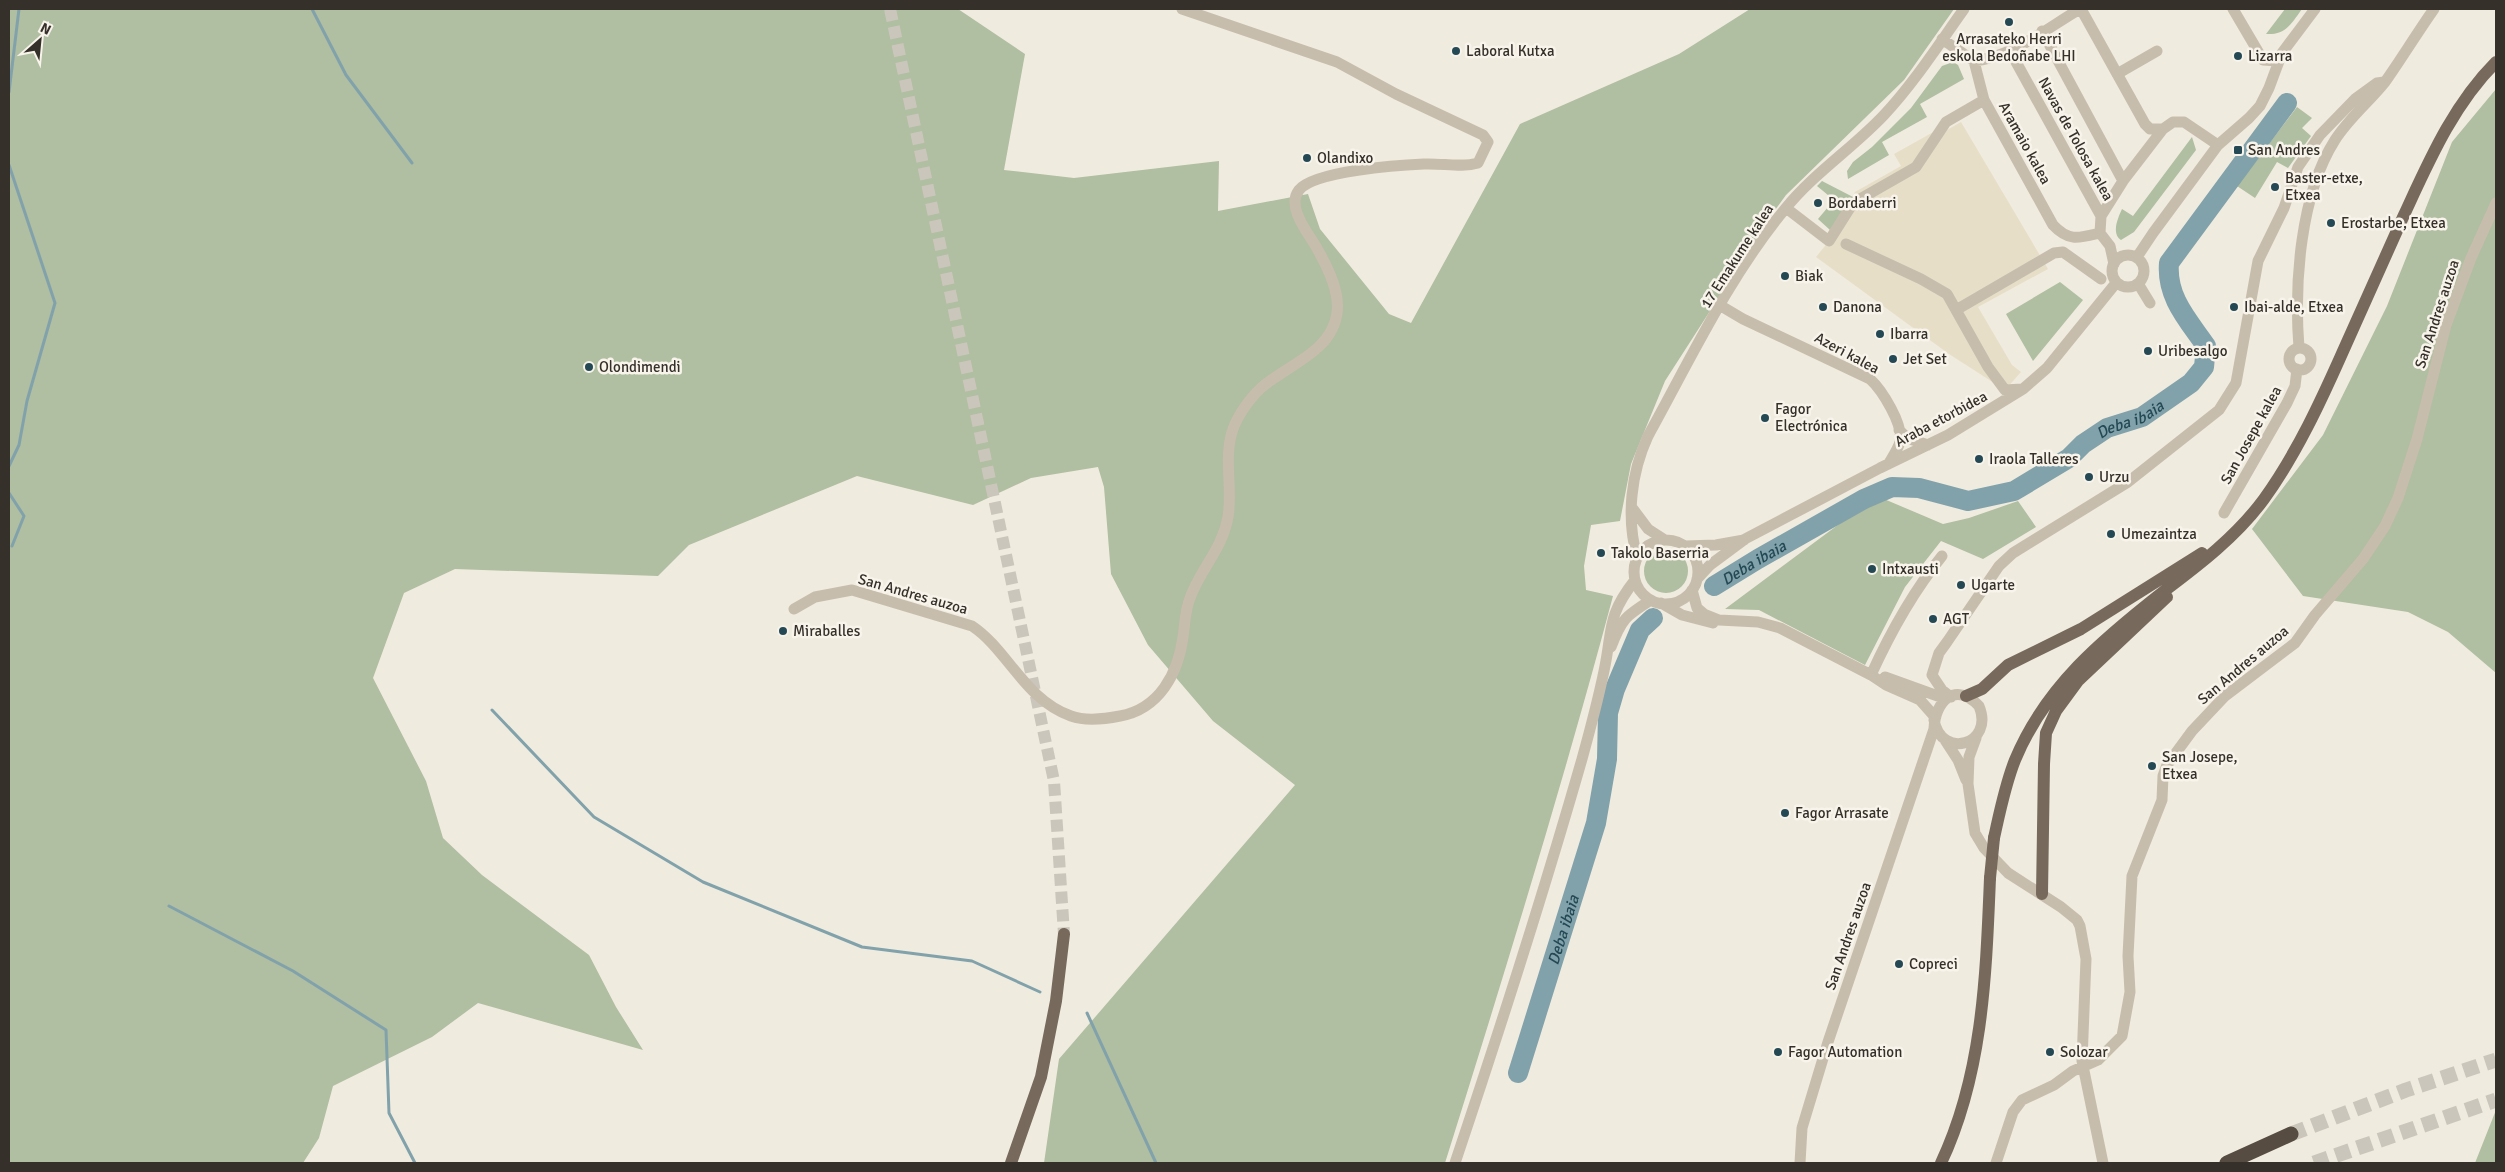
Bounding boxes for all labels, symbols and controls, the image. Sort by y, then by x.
north arrow [15,15,65,65]
marker: Arrasateko Herri eskola Bedoñabe LHI [2003,16,2015,28]
text: N [37,19,54,39]
place label: Arrasateko Herri eskola Bedoñabe LHI [1942,30,2076,65]
place label: Laboral Kutxa [1466,42,1555,60]
marker: Laboral Kutxa [1450,45,1462,57]
place label: Lizarra [2248,47,2292,65]
marker: Lizarra [2232,50,2244,62]
street label: Navas de Tolosa kalea [2035,74,2117,204]
street label: Aramaio kalea [1995,99,2055,187]
place label: San Andres [2248,141,2320,159]
marker: San Andres [2232,144,2244,156]
place label: Olandixo [1317,149,1374,167]
marker: Olandixo [1301,152,1313,164]
place label: Baster-etxe, Etxea [2285,169,2363,204]
marker: Baster-etxe, Etxea [2269,181,2281,193]
place label: Bordaberri [1828,194,1897,212]
marker: Bordaberri [1812,197,1824,209]
street label: 17 Emakume kalea [1697,201,1777,311]
place label: Erostarbe, Etxea [2341,214,2446,232]
marker: Erostarbe, Etxea [2325,217,2337,229]
street label: San Andres auzoa [2411,257,2463,371]
place label: Biak [1795,267,1824,285]
marker: Biak [1779,270,1791,282]
place label: Danona [1833,298,1882,316]
place label: Ibai-alde, Etxea [2244,298,2344,316]
marker: Danona [1817,301,1829,313]
marker: Ibai-alde, Etxea [2228,301,2240,313]
place label: Ibarra [1890,325,1928,343]
street label: Azeri kalea [1812,328,1882,378]
marker: Ibarra [1874,328,1886,340]
place label: Uribesalgo [2158,342,2228,360]
marker: Uribesalgo [2142,345,2154,357]
place label: Jet Set [1903,350,1947,368]
marker: Jet Set [1887,353,1899,365]
place label: Olondimendi [599,358,681,376]
marker: Olondimendi [583,361,595,373]
street label: San Josepe kalea [2217,383,2285,487]
street label: Araba etorbidea [1892,387,1990,451]
water label: Deba ibaia [2093,396,2169,443]
place label: Fagor Electrónica [1775,400,1848,435]
marker: Fagor Electrónica [1759,412,1771,424]
place label: Iraola Talleres [1989,450,2079,468]
marker: Iraola Talleres [1973,453,1985,465]
place label: Urzu [2099,468,2130,486]
marker: Urzu [2083,471,2095,483]
place label: Umezaintza [2121,525,2197,543]
marker: Umezaintza [2105,528,2117,540]
water label: Deba ibaia [1718,536,1791,590]
place label: Takolo Baserria [1611,544,1709,562]
marker: Takolo Baserria [1595,547,1607,559]
place label: Intxausti [1882,560,1939,578]
marker: Intxausti [1866,563,1878,575]
street label: San Andres auzoa [856,570,970,618]
place label: Ugarte [1971,576,2015,594]
marker: Ugarte [1955,579,1967,591]
place label: AGT [1943,610,1970,628]
marker: AGT [1927,613,1939,625]
place label: Miraballes [793,622,861,640]
street label: San Andres auzoa [2194,622,2292,708]
marker: Miraballes [777,625,789,637]
place label: San Josepe, Etxea [2162,748,2238,783]
marker: San Josepe, Etxea [2146,760,2158,772]
place label: Fagor Arrasate [1795,804,1889,822]
marker: Fagor Arrasate [1779,807,1791,819]
street label: San Andres auzoa [1821,880,1875,992]
water label: Deba ibaia [1543,892,1584,967]
place label: Copreci [1909,955,1958,973]
marker: Copreci [1893,958,1905,970]
place label: Fagor Automation [1788,1043,1902,1061]
place label: Solozar [2060,1043,2108,1061]
marker: Fagor Automation [1772,1046,1784,1058]
marker: Solozar [2044,1046,2056,1058]

